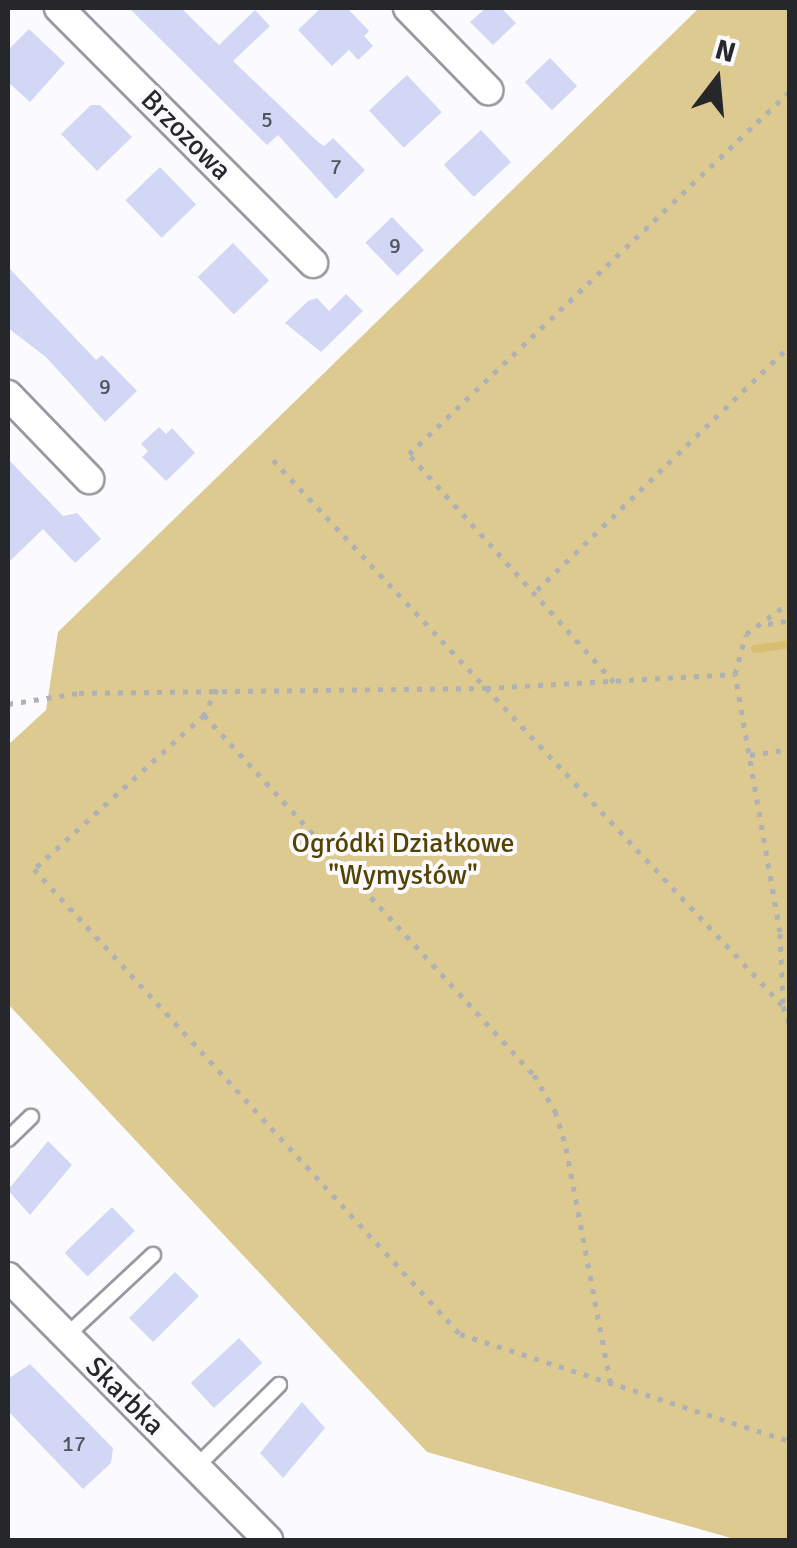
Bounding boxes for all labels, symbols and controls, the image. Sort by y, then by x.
north arrow [667,30,767,130]
text: N [711,32,739,70]
street label: Brzozowa [134,83,238,187]
house number: 5 [261,107,273,133]
house number: 7 [330,154,342,180]
house number: 9 [389,233,401,259]
house number: 9 [99,374,111,400]
park label: Ogródki Działkowe "Wymysłów" [291,826,515,892]
street label: Skarbka [79,1350,171,1442]
house number: 17 [62,1431,86,1457]

